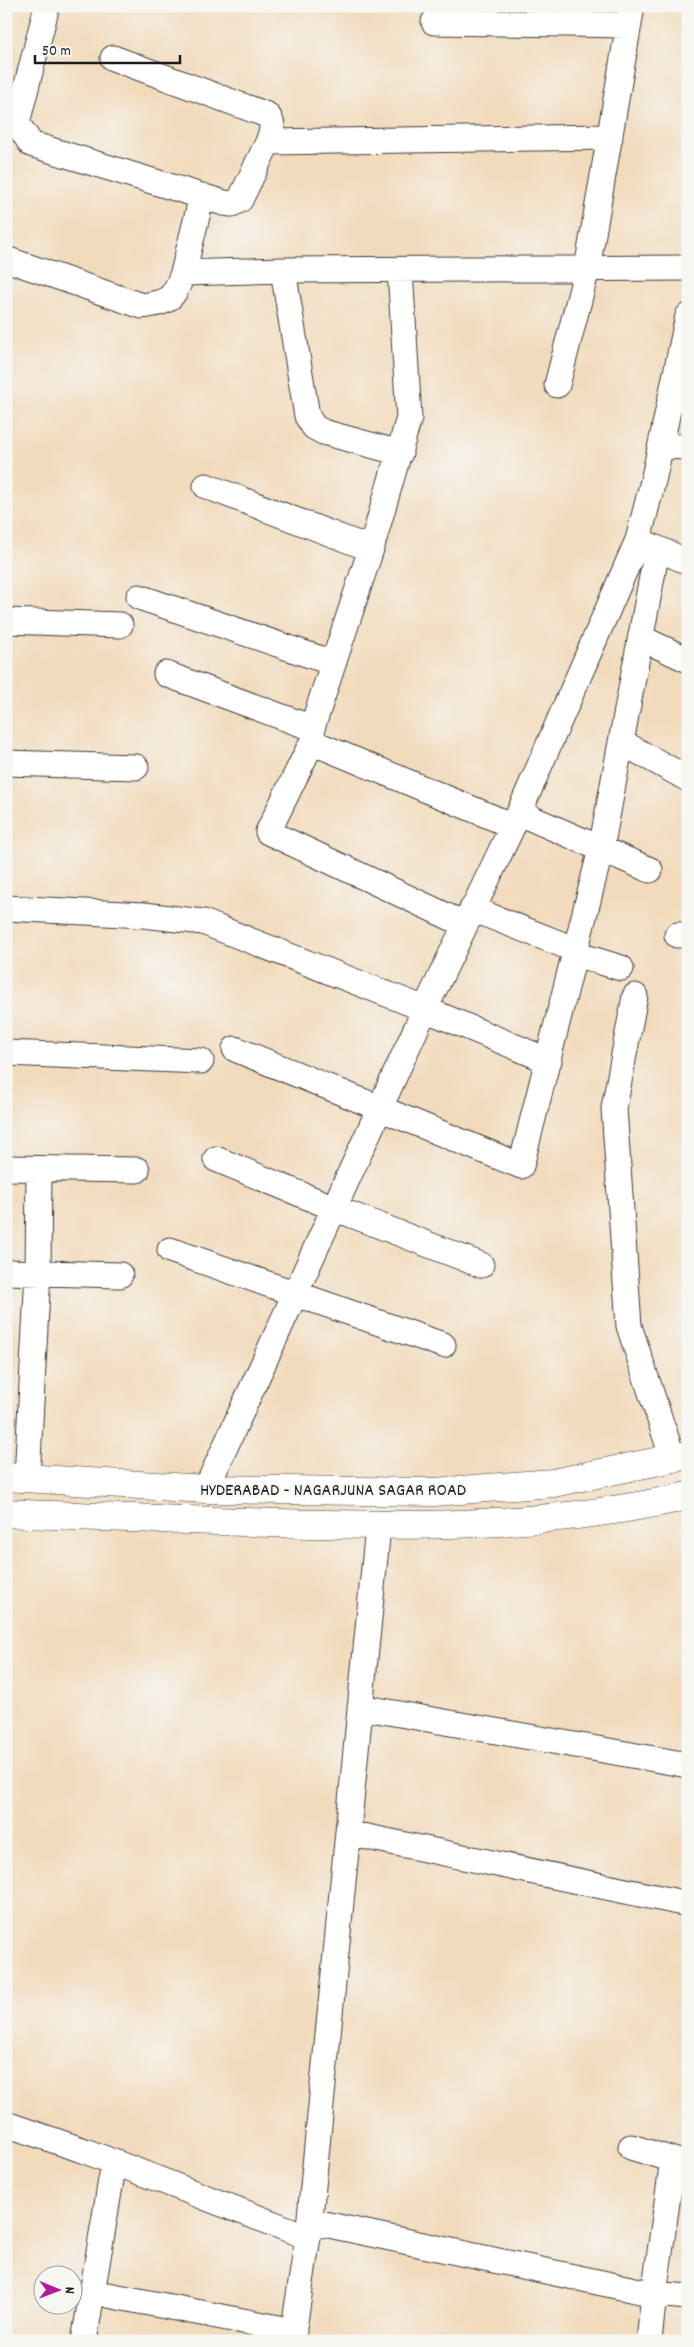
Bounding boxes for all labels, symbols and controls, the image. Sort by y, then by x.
scale bar [35,32,180,64]
text: 50 m [42,41,71,63]
street label: HYDERABAD - NAGARJUNA SAGAR ROAD [200,1479,466,1504]
north arrow [32,2264,82,2314]
text: N [59,2287,79,2294]

